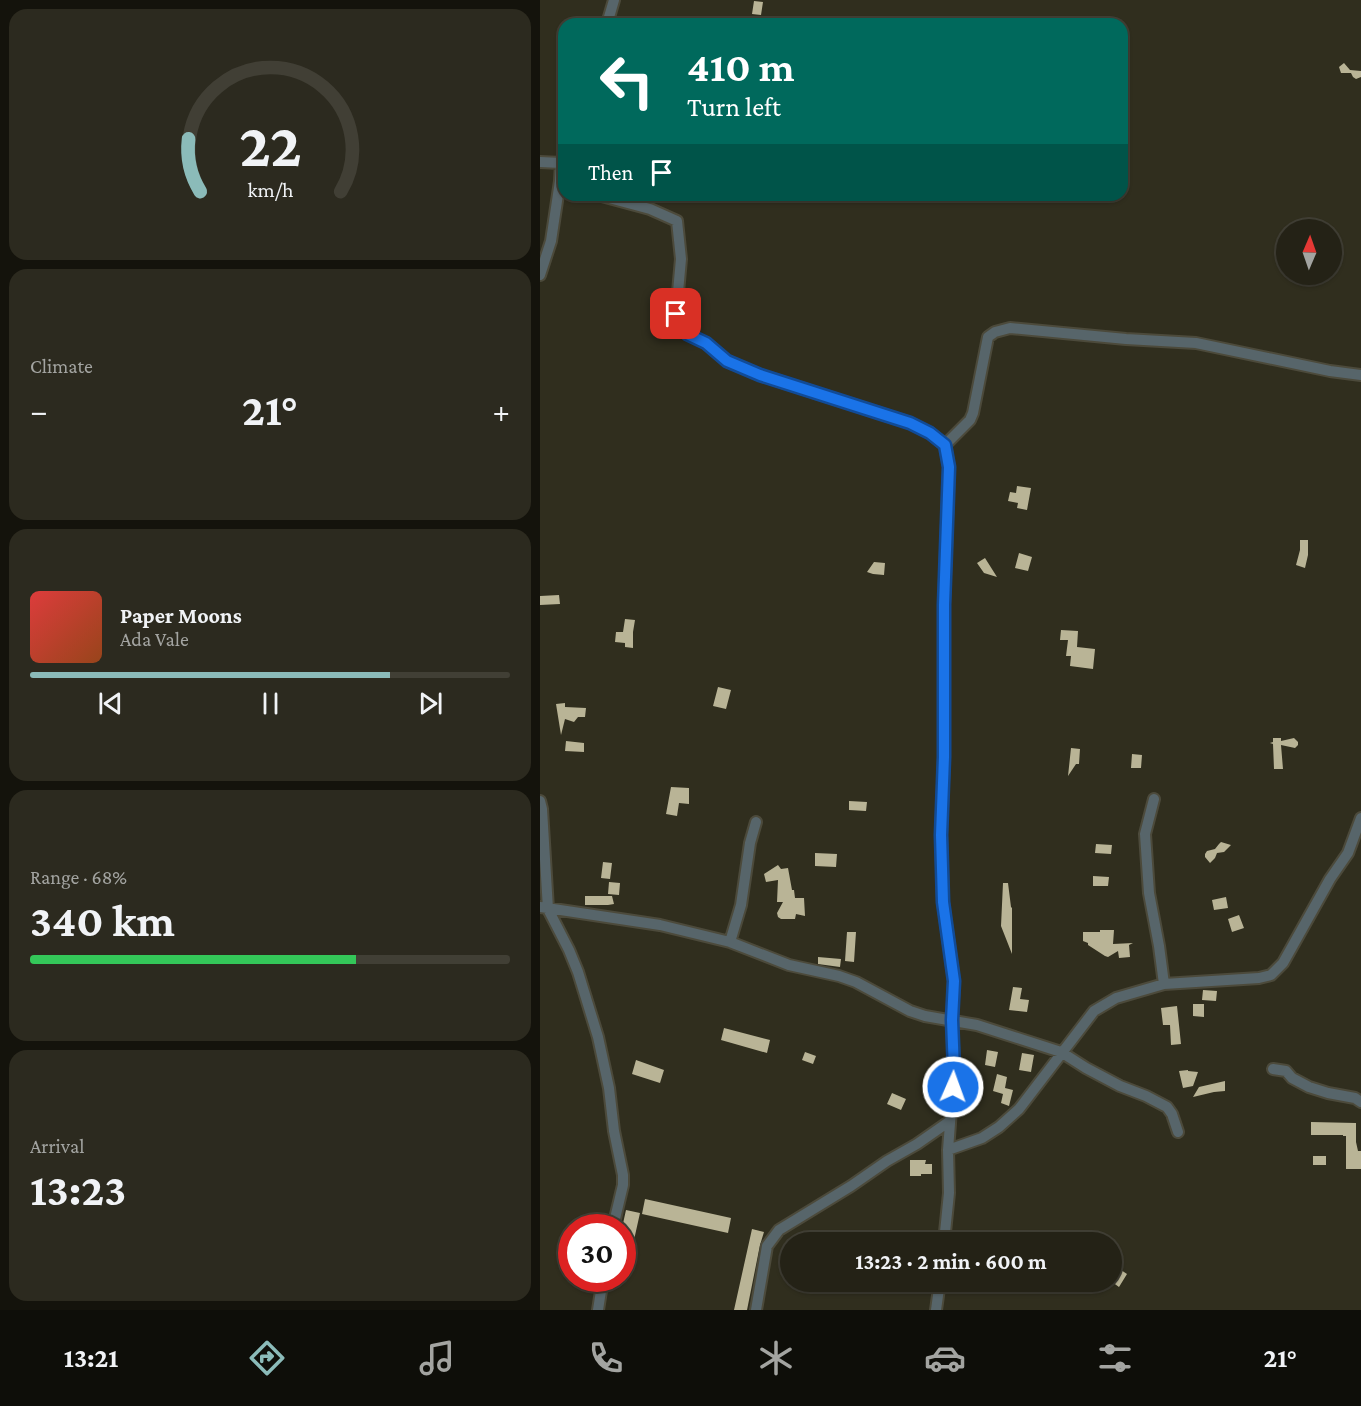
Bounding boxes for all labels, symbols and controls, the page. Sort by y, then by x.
icon: left [588,42,666,120]
text: 410 m [687,43,795,90]
text: Turn left [687,92,781,122]
text: 22 [239,110,301,179]
icon: arrive [645,156,678,189]
text: Then [588,160,633,185]
text: km/h [247,178,294,202]
north arrow [1276,219,1342,285]
map controls [1276,219,1342,285]
pin [650,288,701,339]
icon: arrive [659,297,692,330]
text: Climate [30,355,93,377]
text: 21° [242,385,298,435]
text: − [30,392,47,429]
text: + [493,392,510,429]
text: Paper Moons [120,603,242,628]
text: Ada Vale [120,628,189,650]
icon: previous [94,687,127,720]
icon: pause [254,687,287,720]
icon: next [414,687,447,720]
text: Range · 68% [30,866,127,888]
text: 340 km [30,896,175,946]
position arrow [921,1055,985,1119]
text: Arrival [30,1135,84,1157]
text: 13:23 [30,1165,126,1215]
speed limit sign: 30 [558,1214,636,1292]
text: 13:23 · 2 min · 600 m [855,1249,1047,1274]
icon: directions [246,1337,288,1379]
icon: music [416,1337,458,1379]
icon: phone [585,1337,627,1379]
icon: climate [755,1337,797,1379]
icon: car [924,1337,966,1379]
icon: filters [1094,1337,1136,1379]
text: 13:21 [64,1343,118,1373]
text: 21° [1264,1343,1297,1373]

